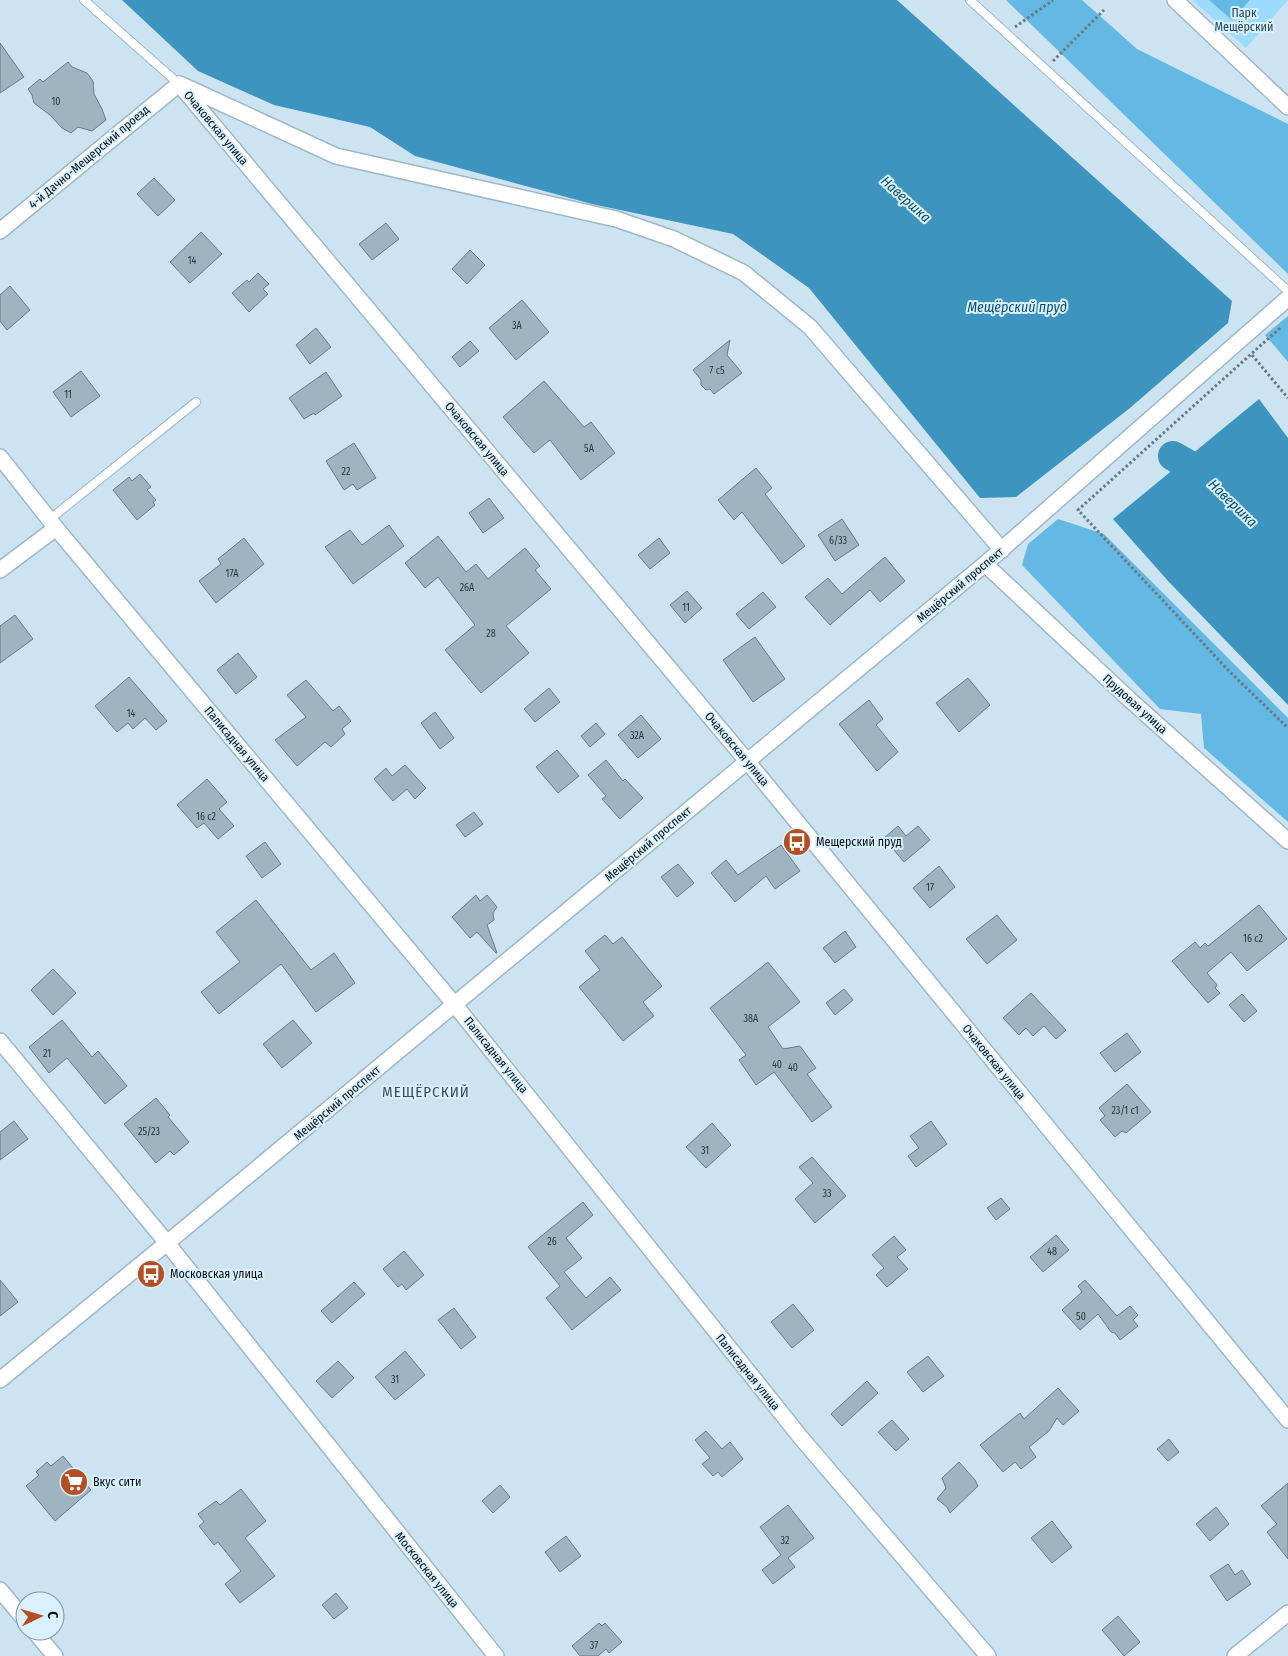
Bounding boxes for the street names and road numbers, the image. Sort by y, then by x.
street label: Очаковская улица [181,88,251,168]
street label: 4-й Дачно-Мещерский проезд [26,103,152,211]
street label: Очаковская улица [442,399,512,479]
street label: Мещёрский проспект [914,545,1006,625]
street label: Прудовая улица [1100,671,1170,737]
street label: Палисадная улица [201,704,273,785]
street label: Очаковская улица [702,709,772,789]
street label: Мещёрский проспект [602,804,694,884]
street label: Палисадная улица [461,1014,531,1096]
street label: Очаковская улица [959,1022,1029,1102]
street label: Мещёрский проспект [291,1063,383,1143]
street label: Палисадная улица [713,1331,783,1413]
street label: Московская улица [392,1529,462,1611]

